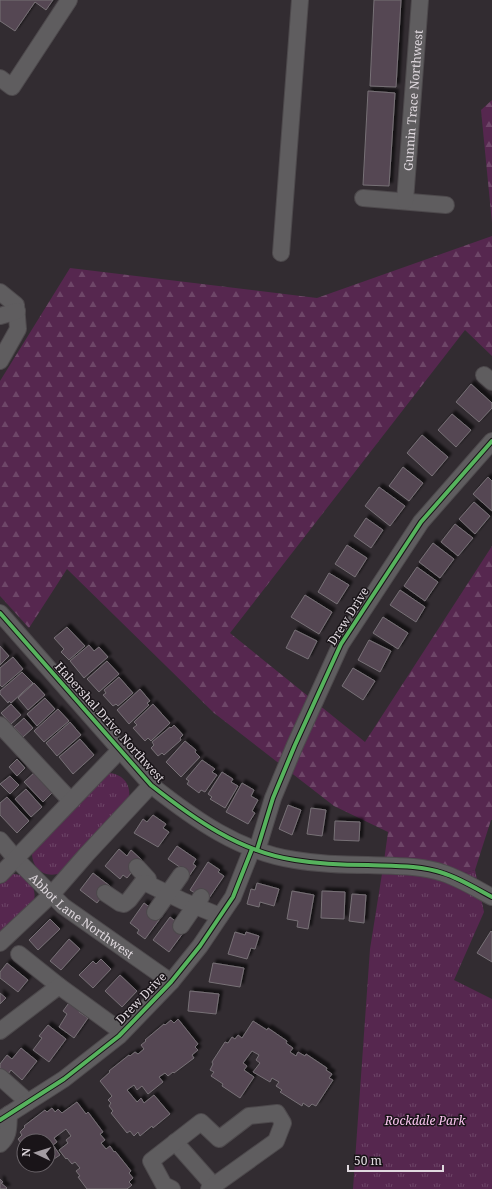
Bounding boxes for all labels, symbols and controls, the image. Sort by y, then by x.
street label: Gunnin Trace Northwest [399,29,426,171]
street label: Drew Drive [323,584,373,648]
street label: Habershal Drive Northwest [51,658,169,786]
street label: Abbot Lane Northwest [26,869,138,962]
street label: Drew Drive [112,968,170,1028]
park label: Rockdale Park [384,1112,467,1129]
north arrow [16,1133,56,1173]
text: N [18,1147,33,1157]
scale bar [348,1147,443,1173]
text: 50 m [354,1152,382,1169]

